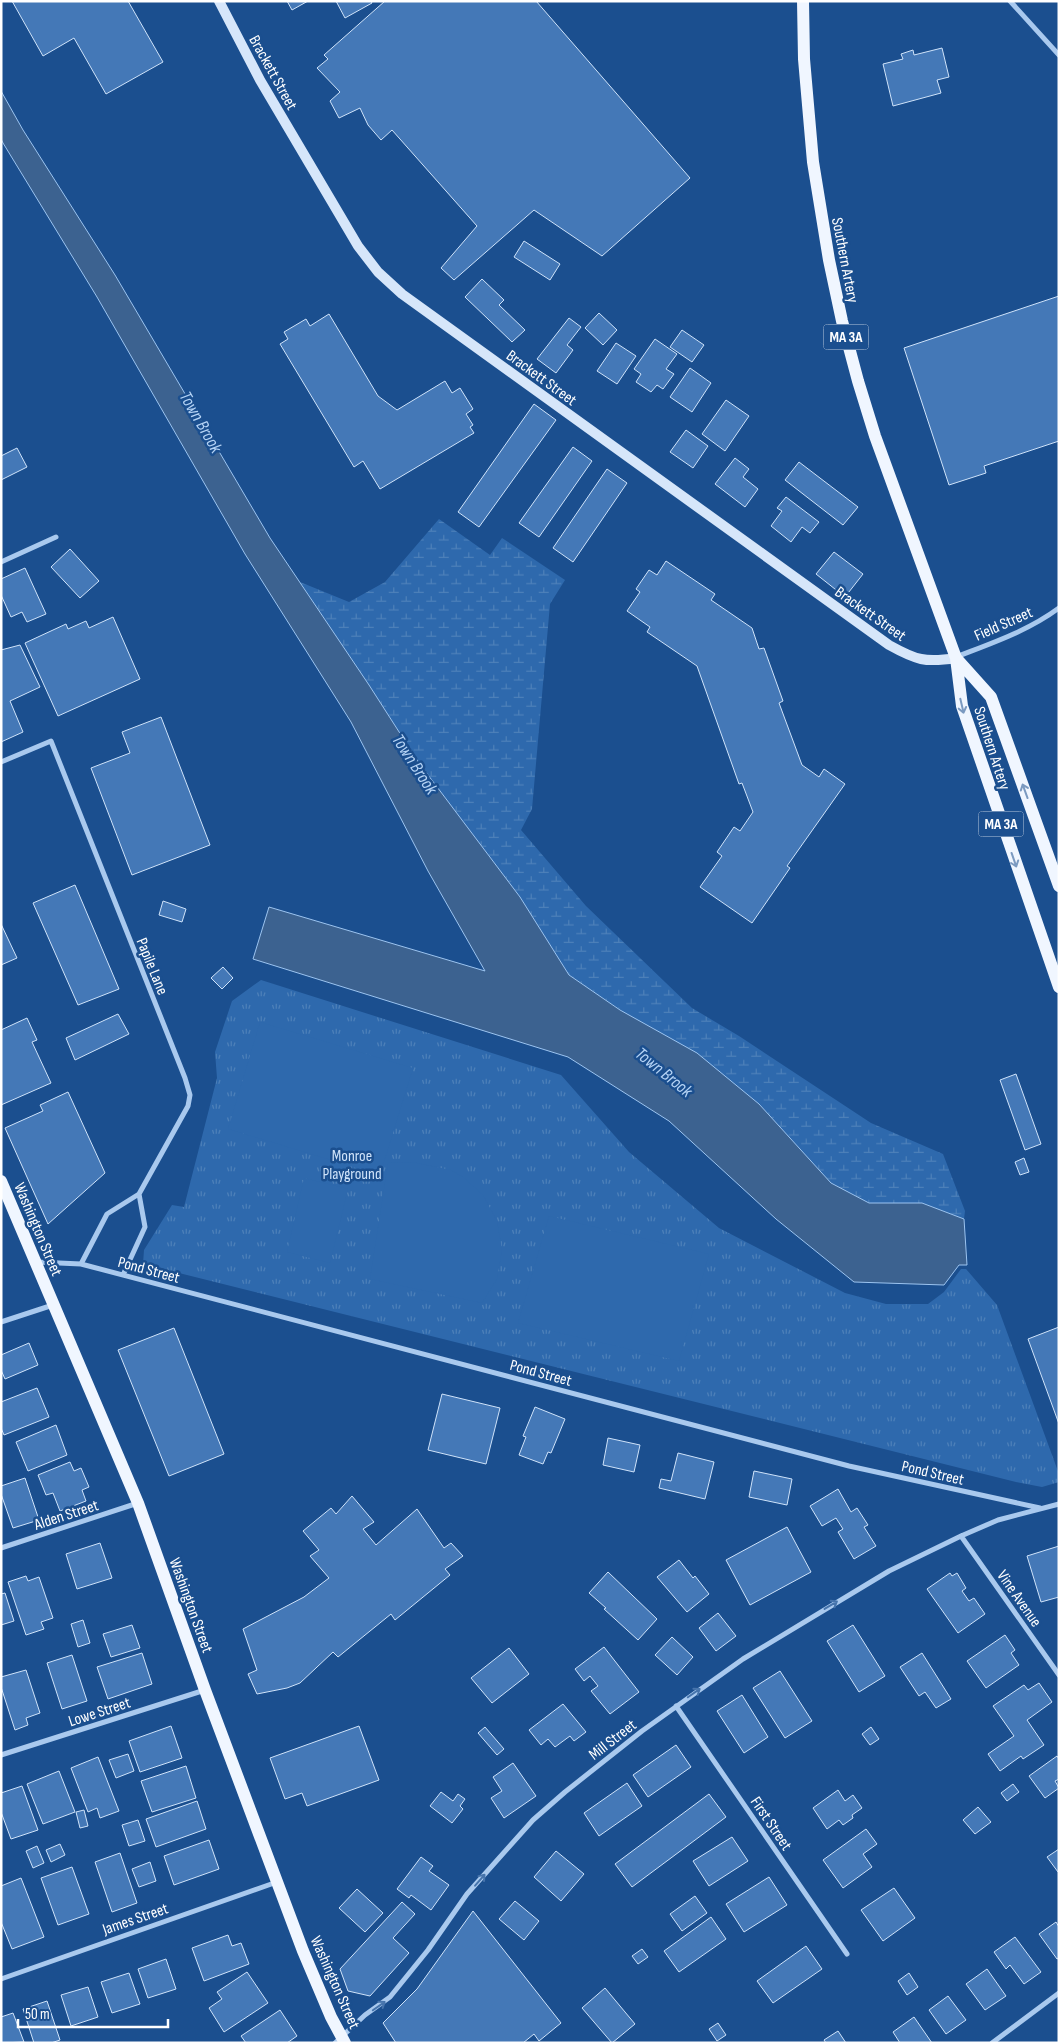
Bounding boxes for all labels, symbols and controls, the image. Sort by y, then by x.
street label: Brackett Street [244,32,301,113]
street label: Southern Artery [827,216,862,304]
road number: MA 3A [824,324,868,350]
street label: Brackett Street [502,346,580,410]
water label: Town Brook [175,388,227,458]
street label: Brackett Street [831,583,909,646]
street label: Field Street [972,603,1036,646]
one-way arrow [958,697,967,713]
street label: Southern Artery [969,704,1014,792]
water label: Town Brook [387,730,442,799]
one-way arrow [1020,783,1029,799]
road number: MA 3A [978,812,1024,836]
one-way arrow [1010,852,1019,867]
street label: Papile Lane [132,935,172,998]
water label: Town Brook [631,1043,698,1103]
park label: Monroe Playground [322,1147,382,1184]
street label: Washington Street [9,1180,66,1279]
street label: Pond Street [116,1253,182,1288]
street label: Pond Street [508,1356,574,1391]
street label: Pond Street [900,1457,966,1490]
street label: Alden Street [31,1496,101,1535]
street label: Washington Street [165,1556,217,1656]
street label: Vine Avenue [992,1567,1045,1631]
one-way arrow [823,1599,837,1609]
one-way arrow [687,1688,701,1698]
street label: Lowe Street [66,1693,133,1731]
street label: Mill Street [586,1716,640,1765]
street label: First Street [746,1793,796,1854]
one-way arrow [474,1873,486,1886]
street label: James Street [99,1899,171,1940]
street label: Washington Street [306,1933,364,2032]
scale bar [18,1996,168,2028]
one-way arrow [372,2001,386,2011]
text: 50 m [25,2005,50,2024]

